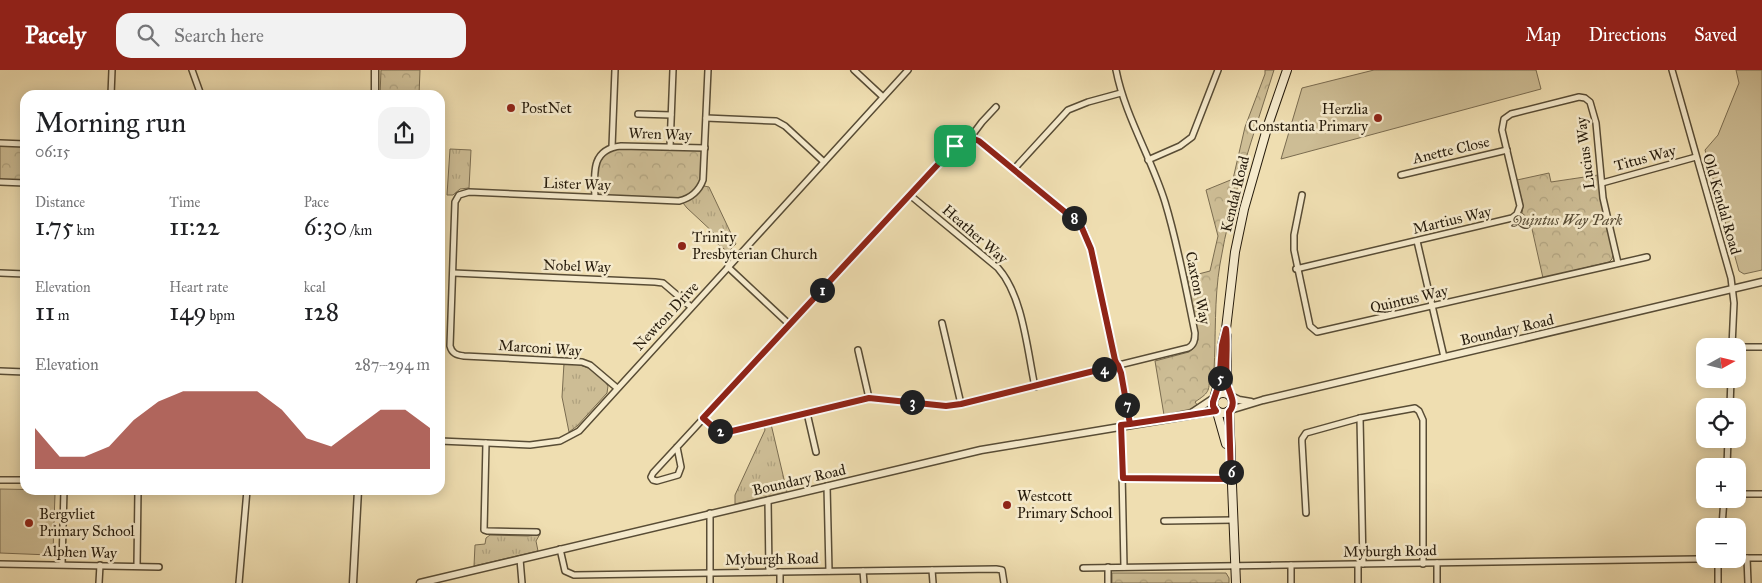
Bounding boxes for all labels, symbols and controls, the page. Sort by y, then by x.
search box [116,13,466,58]
text: Pacely [25,20,86,50]
icon: search [134,21,162,49]
text: Search here [174,24,264,47]
text: Map [1525,24,1561,46]
text: Directions [1589,24,1666,46]
text: Saved [1694,24,1737,46]
place label: PostNet [521,99,572,117]
place label: Herzlia Constantia Primary [1248,100,1369,135]
marker: PostNet [505,102,517,114]
text: Morning run [35,105,186,140]
button: share [378,107,430,159]
marker: Herzlia Constantia Primary [1372,112,1384,124]
street label: Lucius Way [1572,115,1598,190]
street label: Wren Way [628,124,693,144]
pin [934,125,976,167]
icon: arrive [941,132,969,160]
street label: Anette Close [1410,132,1491,168]
street label: Titus Way [1612,141,1679,175]
text: 06:15 [35,142,70,161]
street label: Old Kendal Road [1699,151,1745,257]
street label: Kendal Road [1217,154,1253,234]
street label: Lister Way [543,174,612,194]
text: Distance [35,194,85,211]
text: Time [169,194,200,211]
text: Pace [304,194,329,211]
street label: Heather Way [939,201,1012,268]
street label: Martius Way [1411,202,1494,238]
pin: 8 [1062,206,1086,230]
text: 8 [1071,210,1078,227]
text: 1.75 [35,211,74,242]
text: 11:22 [169,211,220,242]
text: 6:30 [304,211,347,242]
park label: Quintus Way Park [1511,211,1623,229]
text: km [74,222,95,239]
text: /km [347,222,372,239]
place label: Trinity Presbyterian Church [692,228,818,263]
marker: Trinity Presbyterian Church [676,240,688,252]
street label: Caxton Way [1181,250,1215,327]
street label: Nobel Way [543,256,612,276]
street label: Newton Drive [630,278,702,354]
pin: 1 [810,278,834,302]
text: Elevation [35,279,91,296]
text: Heart rate [169,279,228,296]
text: kcal [304,279,326,296]
street label: Quintus Way [1368,281,1451,317]
text: 1 [820,282,825,299]
text: 11 [35,296,55,327]
text: 149 [169,296,207,327]
text: 128 [304,296,339,327]
text: m [55,307,70,324]
text: bpm [207,307,235,324]
street label: Boundary Road [1458,310,1556,350]
street label: Marconi Way [498,336,583,360]
north arrow [1696,338,1746,388]
map controls [1696,338,1746,568]
text: Elevation [35,355,99,374]
text: 287–294 m [354,355,430,374]
pin: 4 [1092,356,1116,382]
text: 4 [1101,361,1108,378]
pin: 5 [1208,366,1232,390]
text: 5 [1217,370,1224,387]
pin: 3 [900,390,924,414]
pin: 7 [1114,392,1140,418]
text: 3 [910,394,915,411]
text: 7 [1124,397,1131,414]
button: locate [1696,398,1746,448]
pin: 2 [708,418,732,444]
text: 2 [717,423,724,440]
button: + [1696,458,1746,508]
street label: Boundary Road [750,460,848,500]
pin: 6 [1218,460,1244,484]
text: 6 [1228,464,1235,481]
place label: Westcott Primary School [1017,487,1114,522]
marker: Westcott Primary School [1001,499,1013,511]
place label: Bergvliet Primary School [39,505,136,540]
marker: Bergvliet Primary School [23,517,35,529]
button: − [1696,518,1746,568]
street label: Myburgh Road [1343,541,1437,561]
street label: Alphen Way [42,542,118,562]
street label: Myburgh Road [725,549,819,569]

